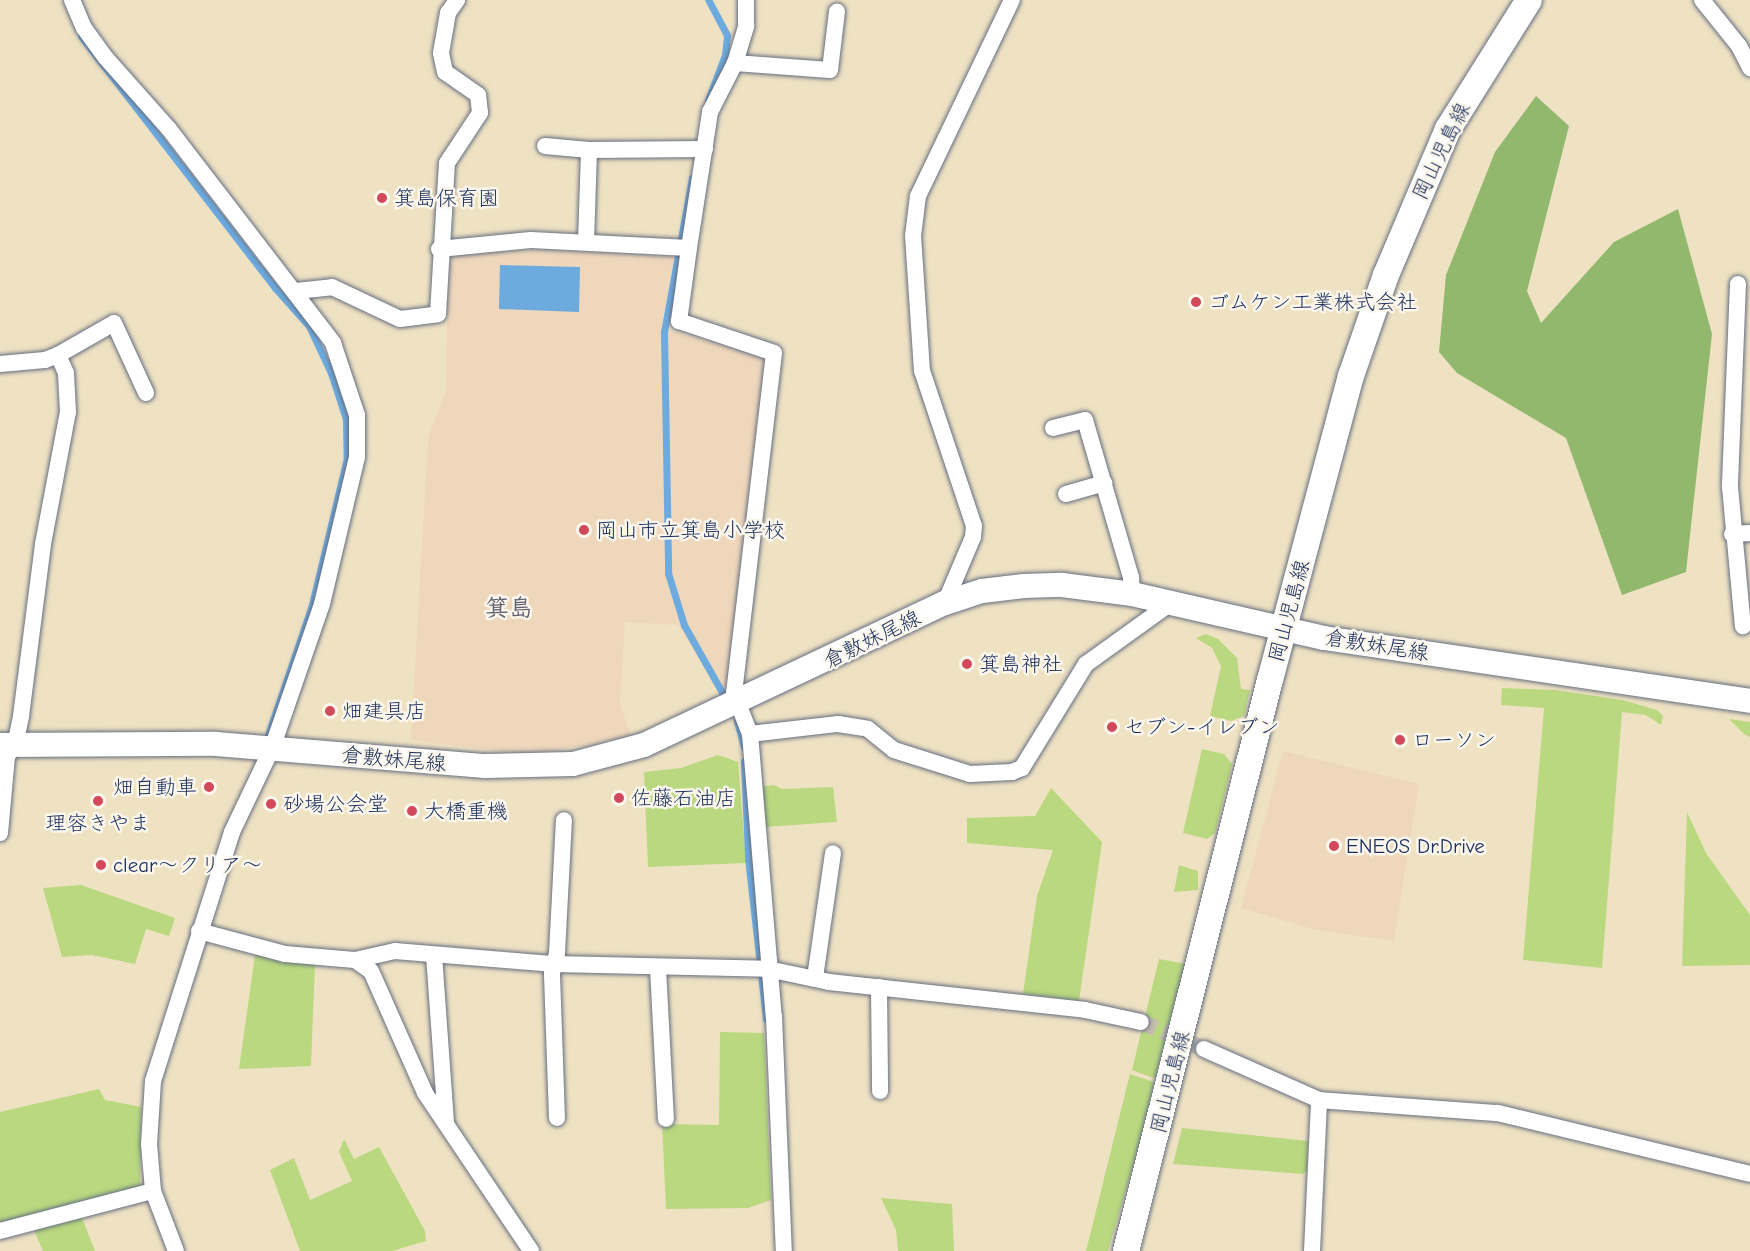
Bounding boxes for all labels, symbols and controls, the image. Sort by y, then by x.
street label: 岡山児島線 [1407,98,1475,204]
place label: 箕島保育園 [394,185,499,211]
marker: 箕島保育園 [375,191,389,205]
place label: ゴムケン工業株式会社 [1208,289,1418,315]
marker: ゴムケン工業株式会社 [1189,295,1203,309]
place label: 岡山市立箕島小学校 [596,517,785,543]
marker: 岡山市立箕島小学校 [577,523,591,537]
street label: 岡山児島線 [1263,557,1315,665]
district label: 箕島 [485,595,533,623]
street label: 倉敷妹尾線 [819,605,925,673]
street label: 倉敷妹尾線 [1323,624,1431,666]
place label: 箕島神社 [979,651,1063,677]
marker: 箕島神社 [960,657,974,671]
place label: 畑建具店 [342,698,426,724]
marker: 畑建具店 [323,704,337,718]
place label: セブン-イレブン [1124,714,1279,740]
marker: セブン-イレブン [1105,720,1119,734]
place label: ローソン [1412,727,1496,753]
marker: ローソン [1393,733,1407,747]
street label: 倉敷妹尾線 [341,742,447,776]
place label: 畑自動車 [113,774,197,800]
marker: 畑自動車 [202,780,216,794]
place label: 佐藤石油店 [631,785,736,811]
place label: 砂場公会堂 [283,791,388,817]
marker: 佐藤石油店 [612,791,626,805]
marker: 理容きやま [91,794,105,808]
marker: 砂場公会堂 [264,797,278,811]
place label: 大橋重機 [424,798,508,824]
marker: 大橋重機 [405,804,419,818]
place label: 理容きやま [46,810,150,836]
place label: ENEOS Dr.Drive [1346,833,1485,859]
marker: ENEOS Dr.Drive [1327,839,1341,853]
place label: clear～クリア～ [113,852,262,878]
marker: clear～クリア～ [94,858,108,872]
street label: 岡山児島線 [1145,1028,1195,1136]

